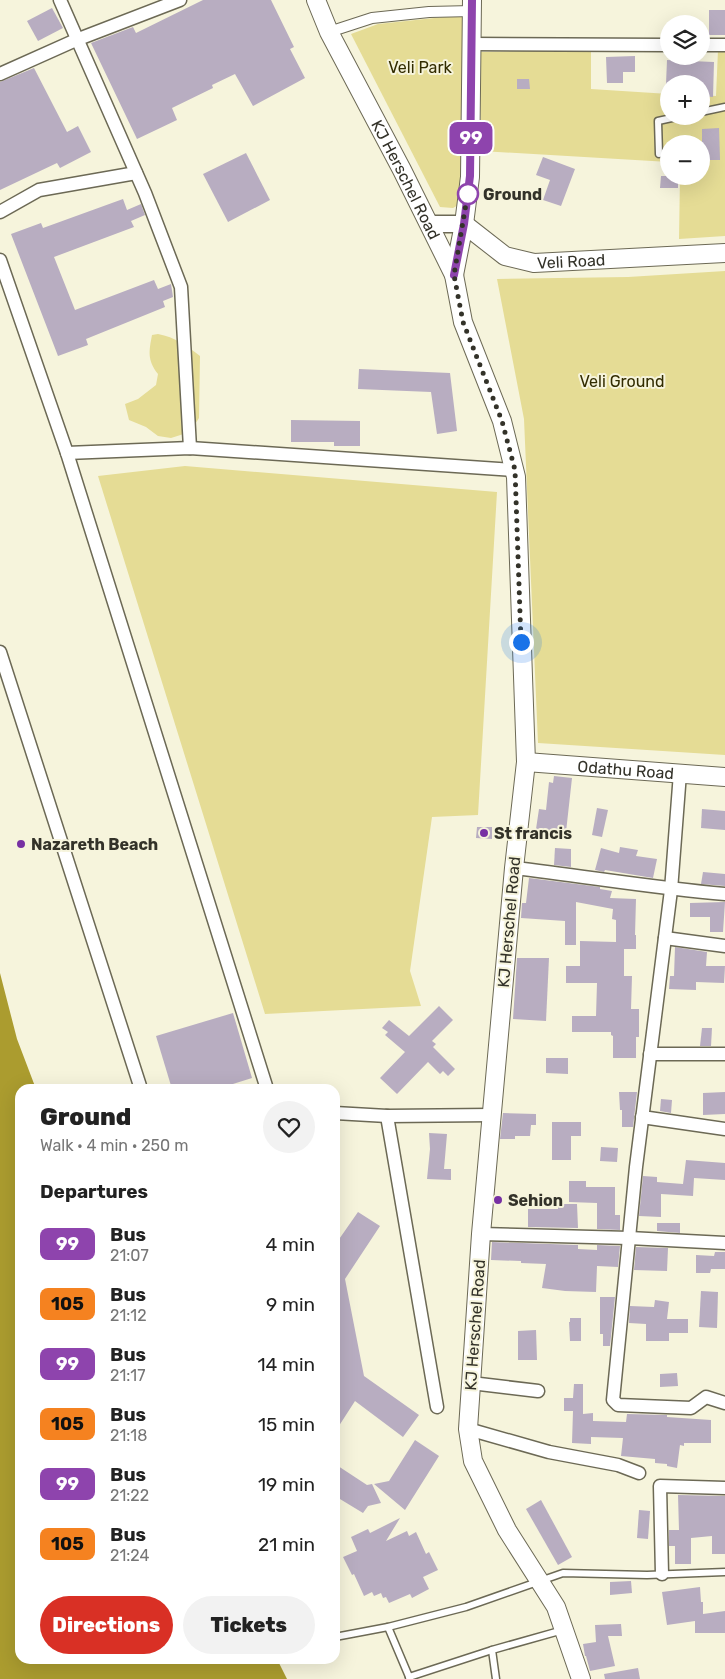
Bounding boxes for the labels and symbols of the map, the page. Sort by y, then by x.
park label: Veli Park [388,58,453,77]
street label: KJ Herschel Road [368,117,444,242]
line badge: 99 [448,122,494,154]
marker: Ground [457,183,479,205]
place label: Ground [483,185,542,204]
street label: Veli Road [537,250,606,272]
park label: Veli Ground [579,372,665,391]
your location [509,630,534,655]
street label: Odathu Road [577,756,675,783]
place label: St francis [494,824,572,843]
marker: St francis [478,827,490,839]
place label: Nazareth Beach [31,835,158,854]
marker: Nazareth Beach [15,838,27,850]
street label: KJ Herschel Road [494,856,524,988]
place label: Sehion [508,1191,563,1210]
marker: Sehion [492,1194,504,1206]
street label: KJ Herschel Road [461,1259,489,1391]

